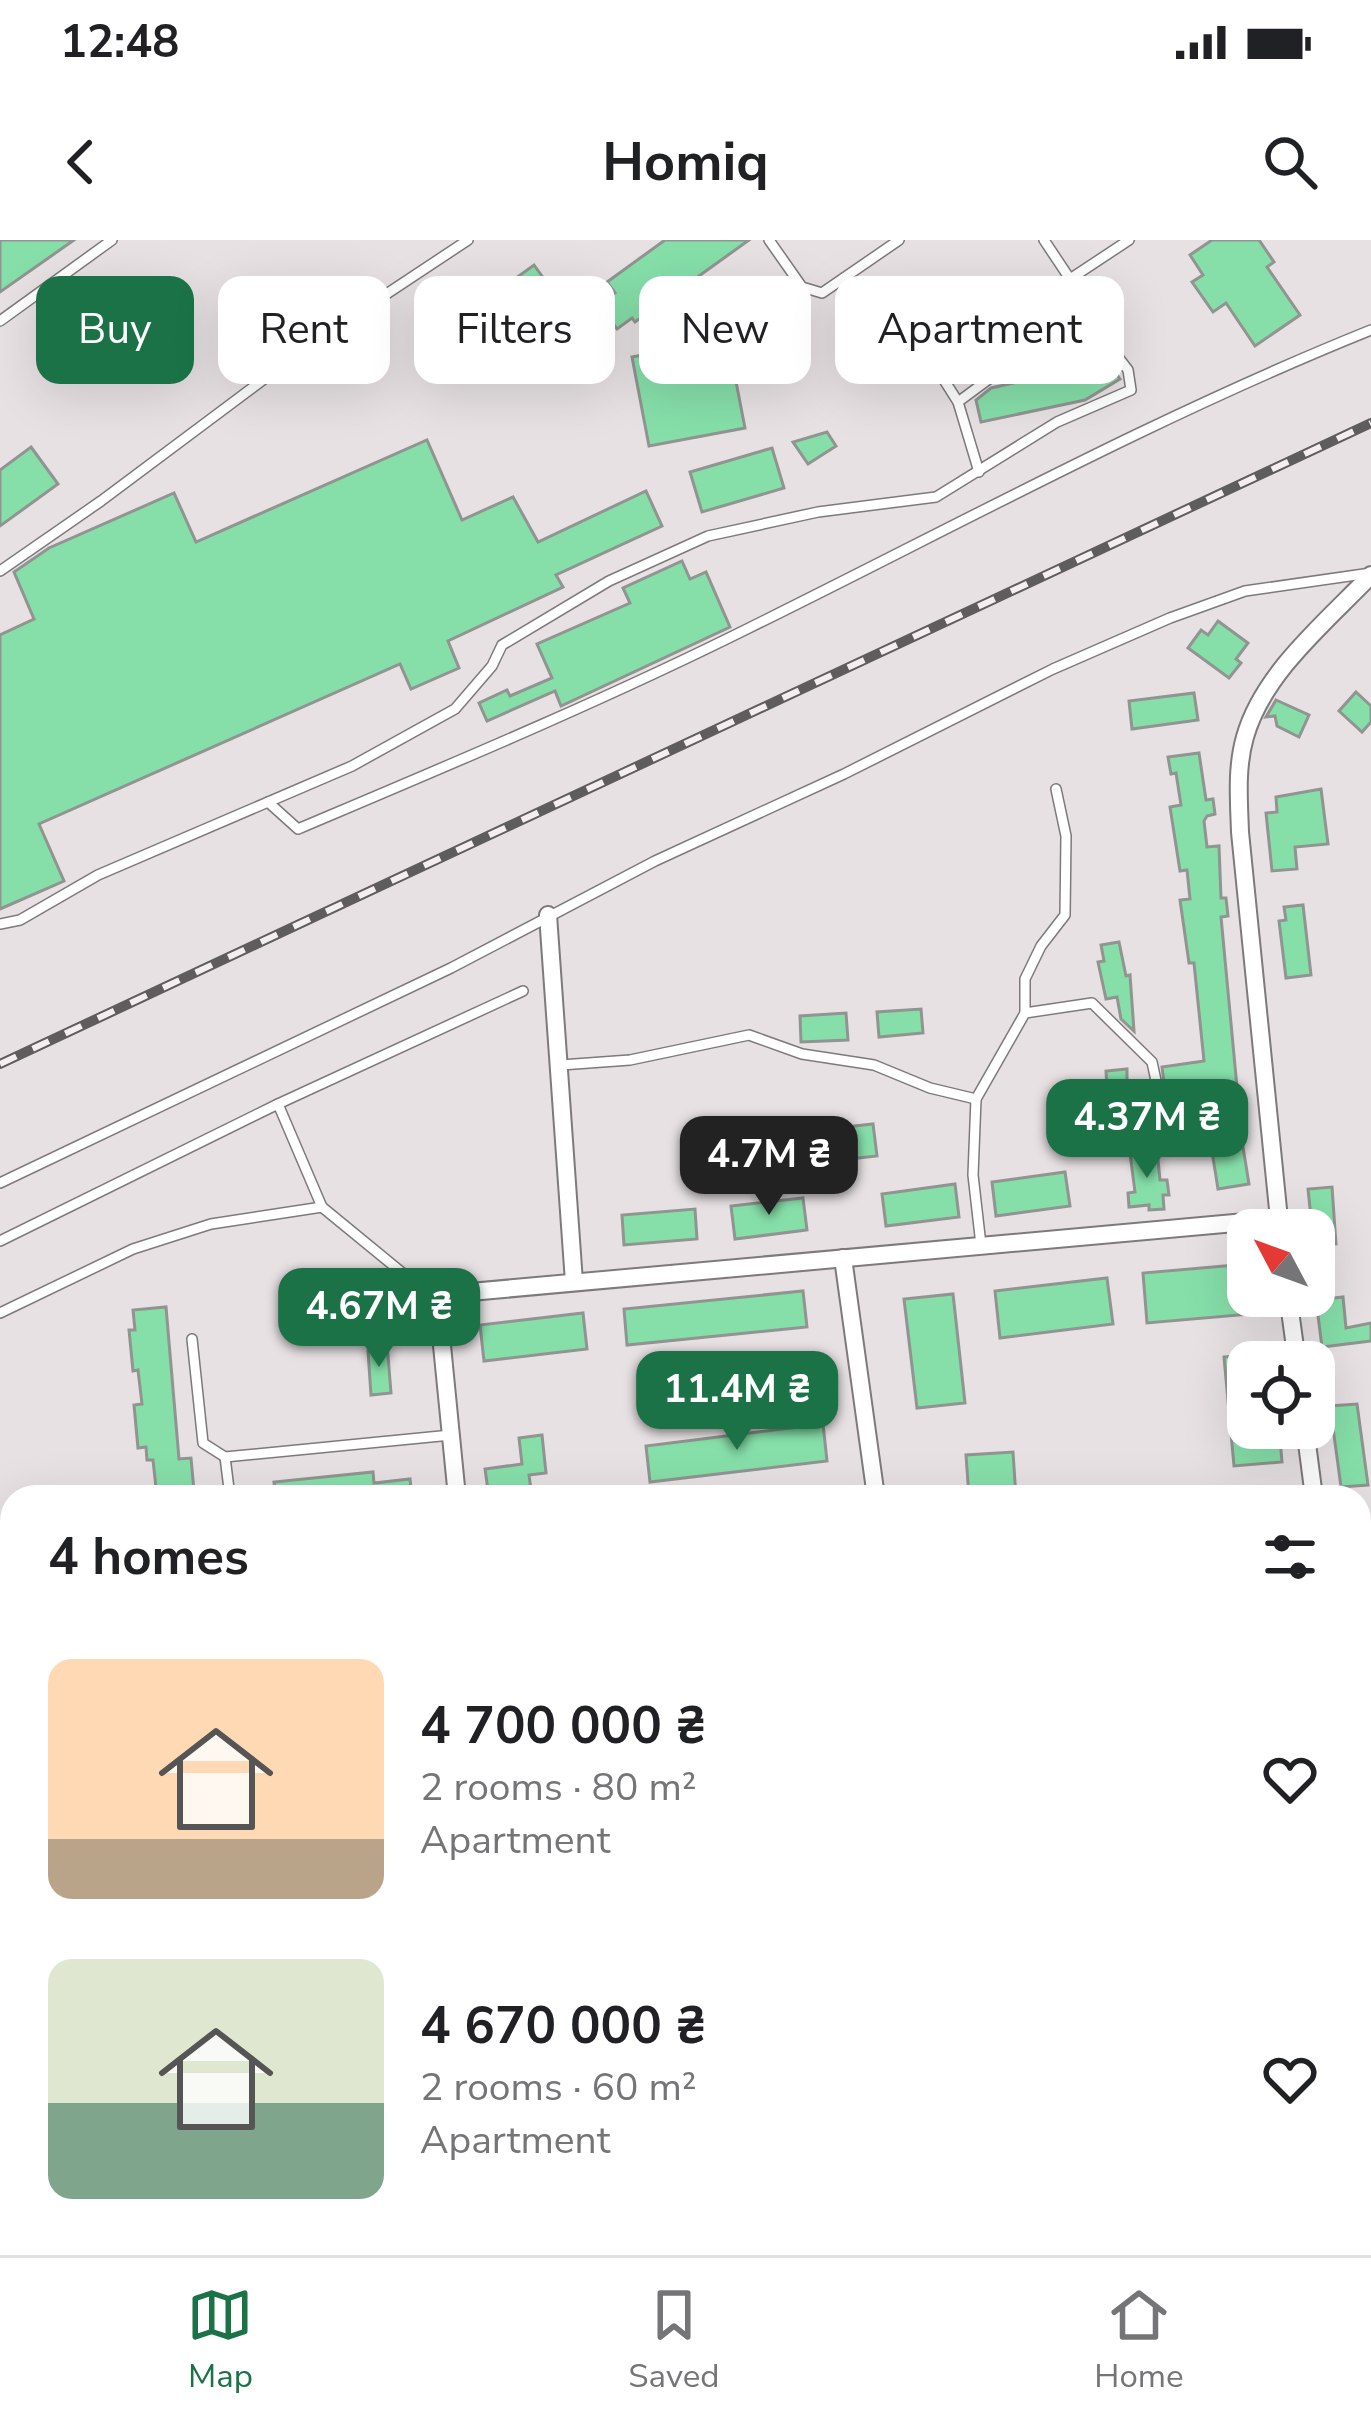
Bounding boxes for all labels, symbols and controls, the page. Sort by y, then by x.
text: 12:48 [60,12,179,73]
text: Homiq [602,125,769,199]
icon: back [48,129,114,195]
icon: search [1257,129,1323,195]
chip: Buy [36,276,194,384]
chip: Rent [218,276,390,384]
chip: Filters [414,276,615,384]
chip: New [639,276,811,384]
chip: Apartment [835,276,1124,384]
pin: 4.37M ₴ [1036,1079,1258,1181]
text: 4.37M ₴ [1073,1091,1221,1144]
pin: 4.7M ₴ [671,1116,867,1218]
text: 4.7M ₴ [707,1128,831,1181]
north arrow [1227,1209,1335,1317]
map controls [1227,1209,1335,1449]
pin: 4.67M ₴ [268,1268,490,1370]
text: 4.67M ₴ [305,1280,453,1333]
button: locate [1227,1341,1335,1449]
pin: 11.4M ₴ [626,1351,848,1453]
text: 11.4M ₴ [663,1363,811,1416]
text: 4 homes [48,1522,249,1592]
icon: filters [1257,1524,1323,1590]
text: 4 700 000 ₴ [420,1691,706,1761]
icon: home [144,1707,288,1851]
icon: heart [1257,1746,1323,1812]
text: 2 rooms · 80 m² [420,1761,697,1814]
text: Apartment [420,1814,610,1867]
text: 4 670 000 ₴ [420,1991,706,2061]
icon: home [144,2007,288,2151]
icon: heart [1257,2046,1323,2112]
text: 2 rooms · 60 m² [420,2061,697,2114]
text: Apartment [420,2114,610,2167]
tab: Map [187,2282,253,2399]
tab: Saved [628,2282,719,2399]
tab: Home [1094,2282,1184,2399]

